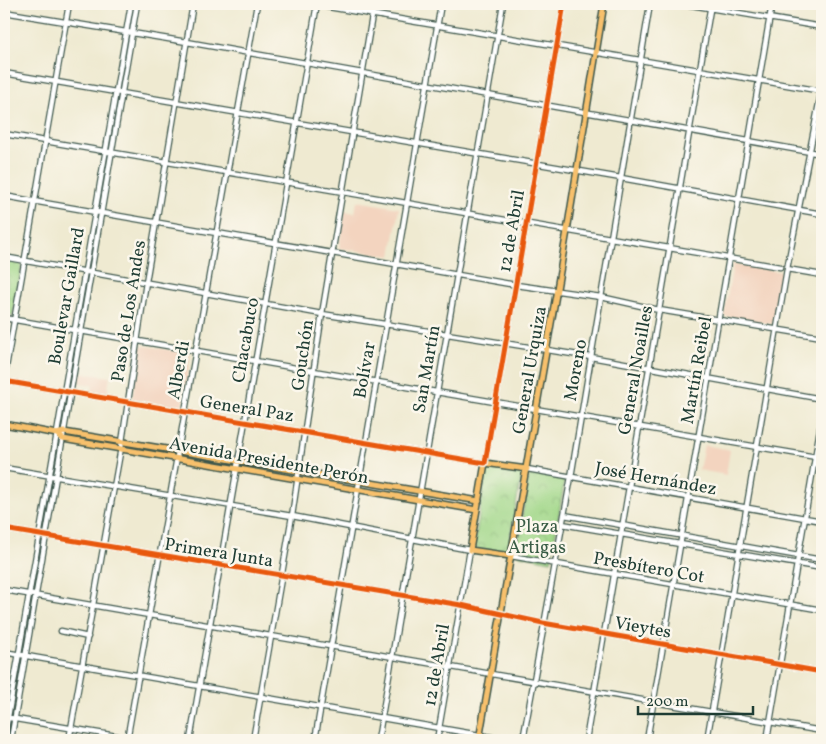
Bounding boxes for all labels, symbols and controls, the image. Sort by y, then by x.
street label: 12 de Abril [493,188,532,275]
street label: Boulevar Gaillard [43,226,92,367]
street label: Paso de Los Andes [106,238,153,384]
street label: Chacabuco [227,296,266,385]
street label: General Urquiza [507,304,554,436]
street label: General Noailles [613,304,660,437]
street label: Martín Reibel [676,314,719,426]
street label: Gouchón [286,318,321,392]
street label: San Martín [407,323,448,415]
street label: Moreno [559,337,594,403]
street label: Alberdi [162,339,197,402]
street label: Bolívar [348,339,383,401]
street label: General Paz [198,390,296,429]
street label: Avenida Presidente Perón [167,432,371,491]
street label: José Hernández [593,456,719,502]
park label: Plaza Artigas [508,515,566,561]
street label: Primera Junta [162,533,275,574]
street label: Presbítero Cot [591,546,706,591]
street label: Vieytes [612,611,673,646]
street label: 12 de Abril [418,622,457,709]
scale bar [638,684,754,716]
text: 200 m [646,692,689,713]

